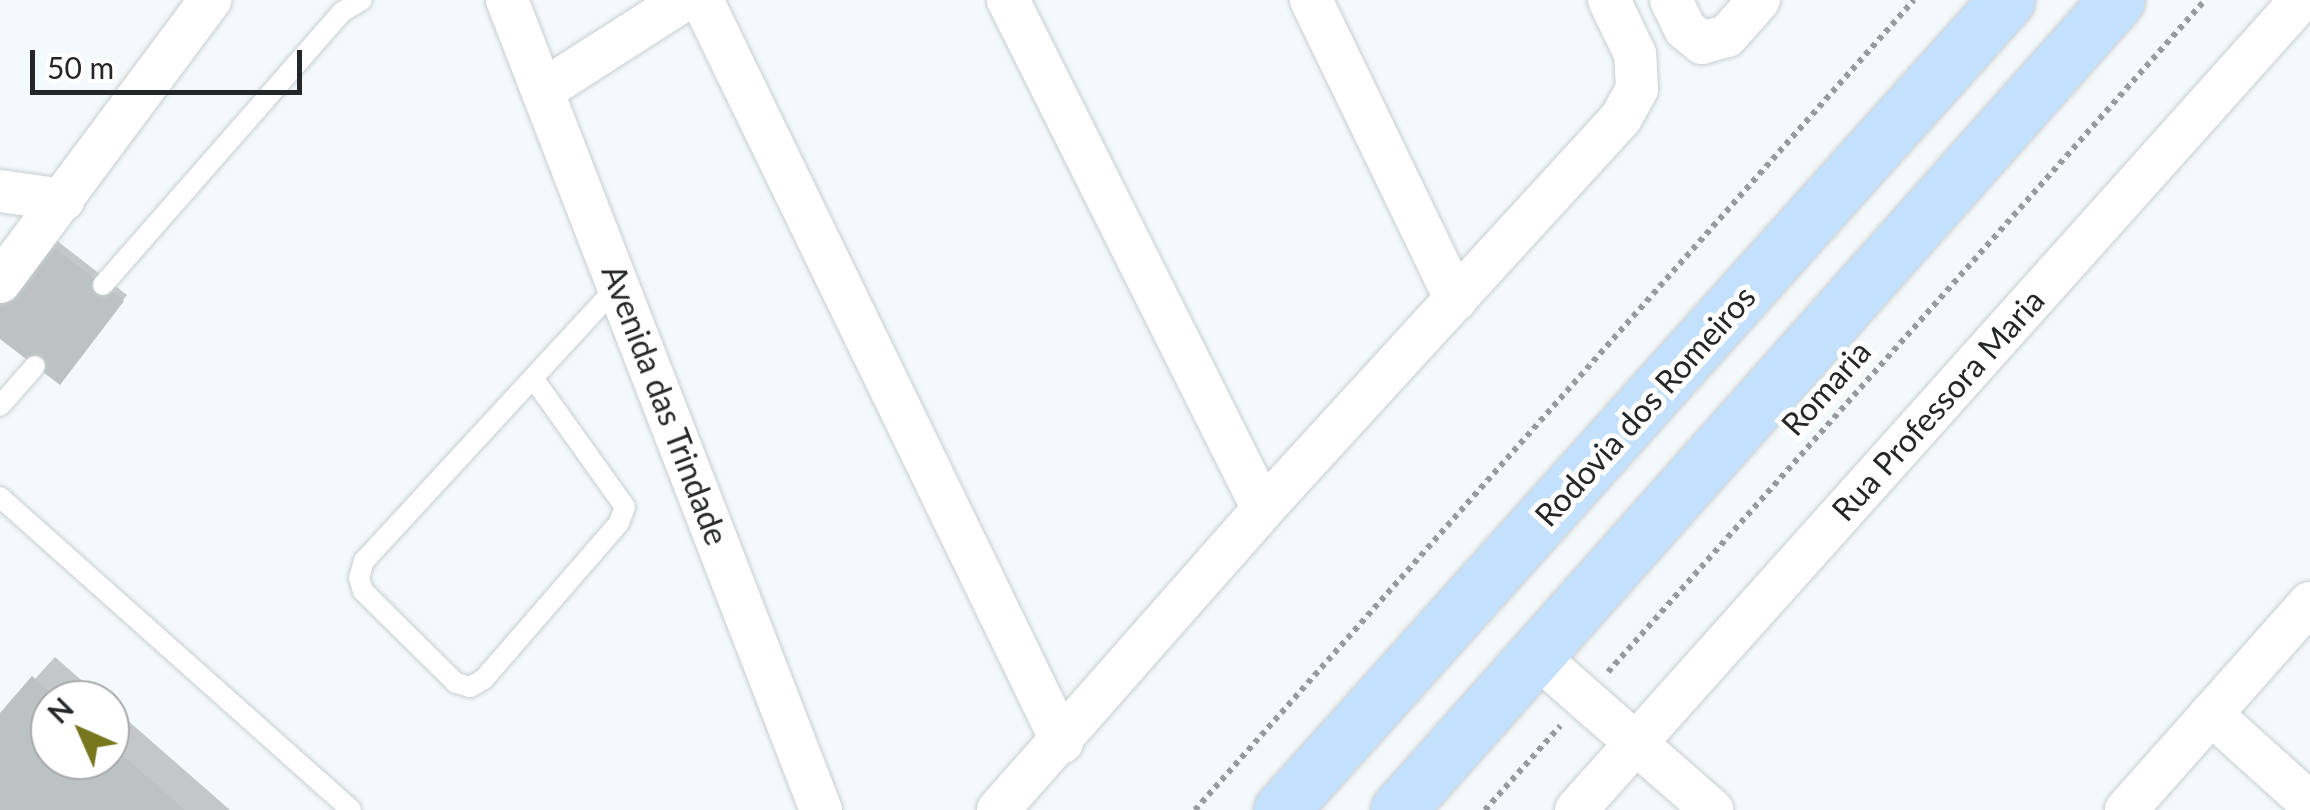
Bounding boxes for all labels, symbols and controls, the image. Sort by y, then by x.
scale bar [35,30,308,92]
text: 50 m [47,49,114,85]
street label: Avenida das Trindade [594,259,736,551]
street label: Rodovia dos Romeiros [1527,278,1763,534]
street label: Rua Professora Maria [1824,281,2052,529]
street label: Romaria [1773,333,1879,443]
north arrow [30,680,130,780]
text: N [41,691,80,730]

